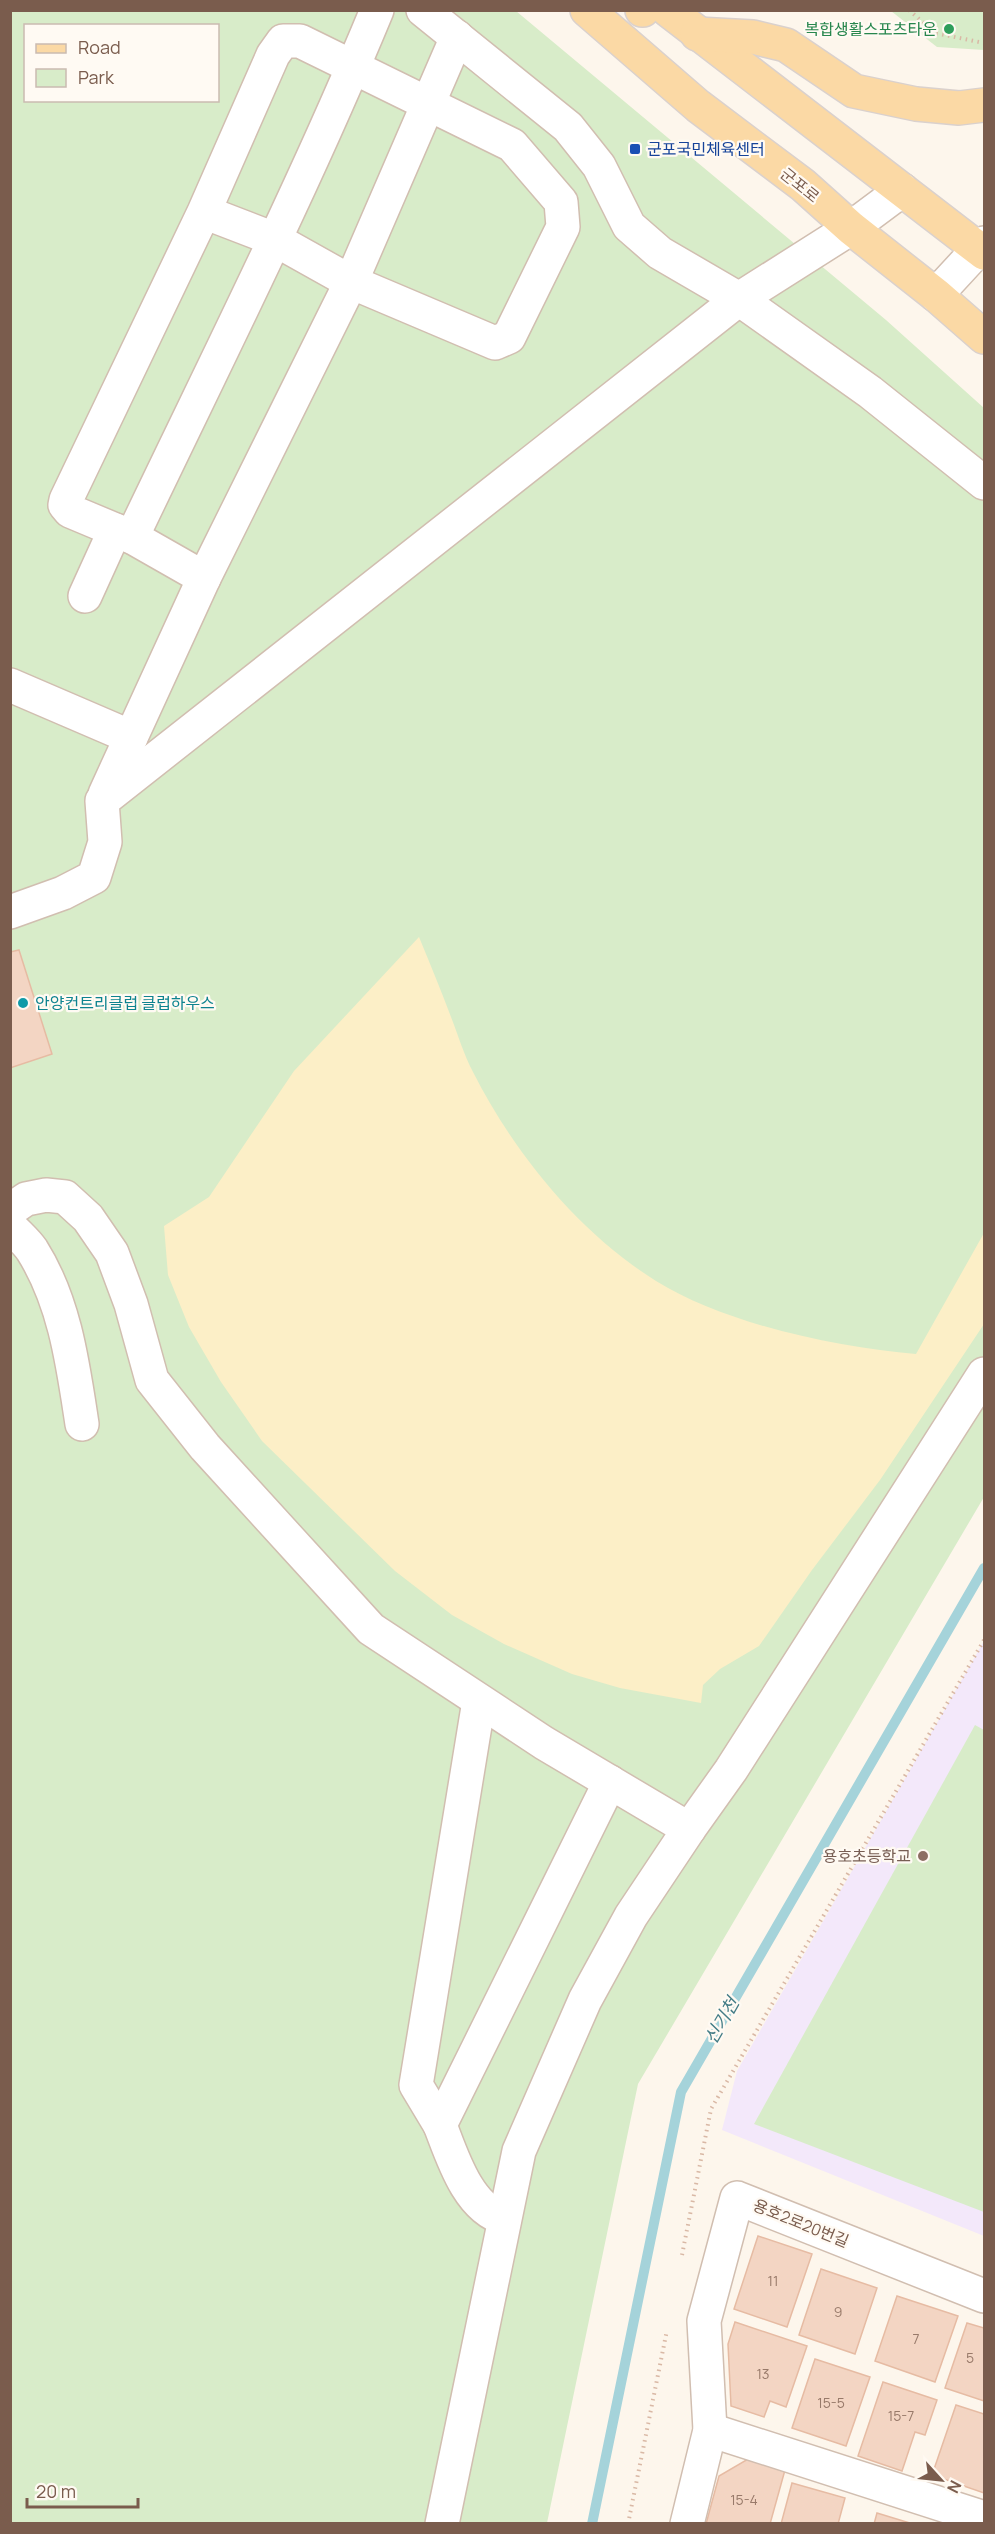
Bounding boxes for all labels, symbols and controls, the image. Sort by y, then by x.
place label: 복합생활스포츠타운 [805,18,937,40]
marker: 복합생활스포츠타운 [942,22,956,36]
legend [24,24,219,102]
text: Road [78,35,121,59]
text: Park [78,65,115,89]
place label: 군포국민체육센터 [647,138,765,160]
marker: 군포국민체육센터 [628,142,642,156]
street label: 군포로 [776,163,824,208]
place label: 안양컨트리클럽 클럽하우스 [35,992,215,1014]
marker: 안양컨트리클럽 클럽하우스 [16,996,30,1010]
place label: 용호초등학교 [823,1845,911,1867]
marker: 용호초등학교 [916,1849,930,1863]
water label: 신기천 [698,1991,745,2048]
street label: 용호2로20번길 [750,2194,852,2252]
house number: 11 [768,2271,778,2290]
house number: 9 [834,2302,842,2321]
house number: 7 [912,2329,920,2348]
house number: 5 [966,2348,974,2367]
house number: 13 [756,2364,770,2383]
house number: 15-5 [817,2393,845,2412]
house number: 15-7 [888,2406,914,2425]
north arrow [911,2450,971,2510]
scale bar [27,2471,138,2509]
text: N [942,2477,967,2497]
text: 20 m [36,2479,76,2503]
house number: 15-4 [730,2490,758,2509]

